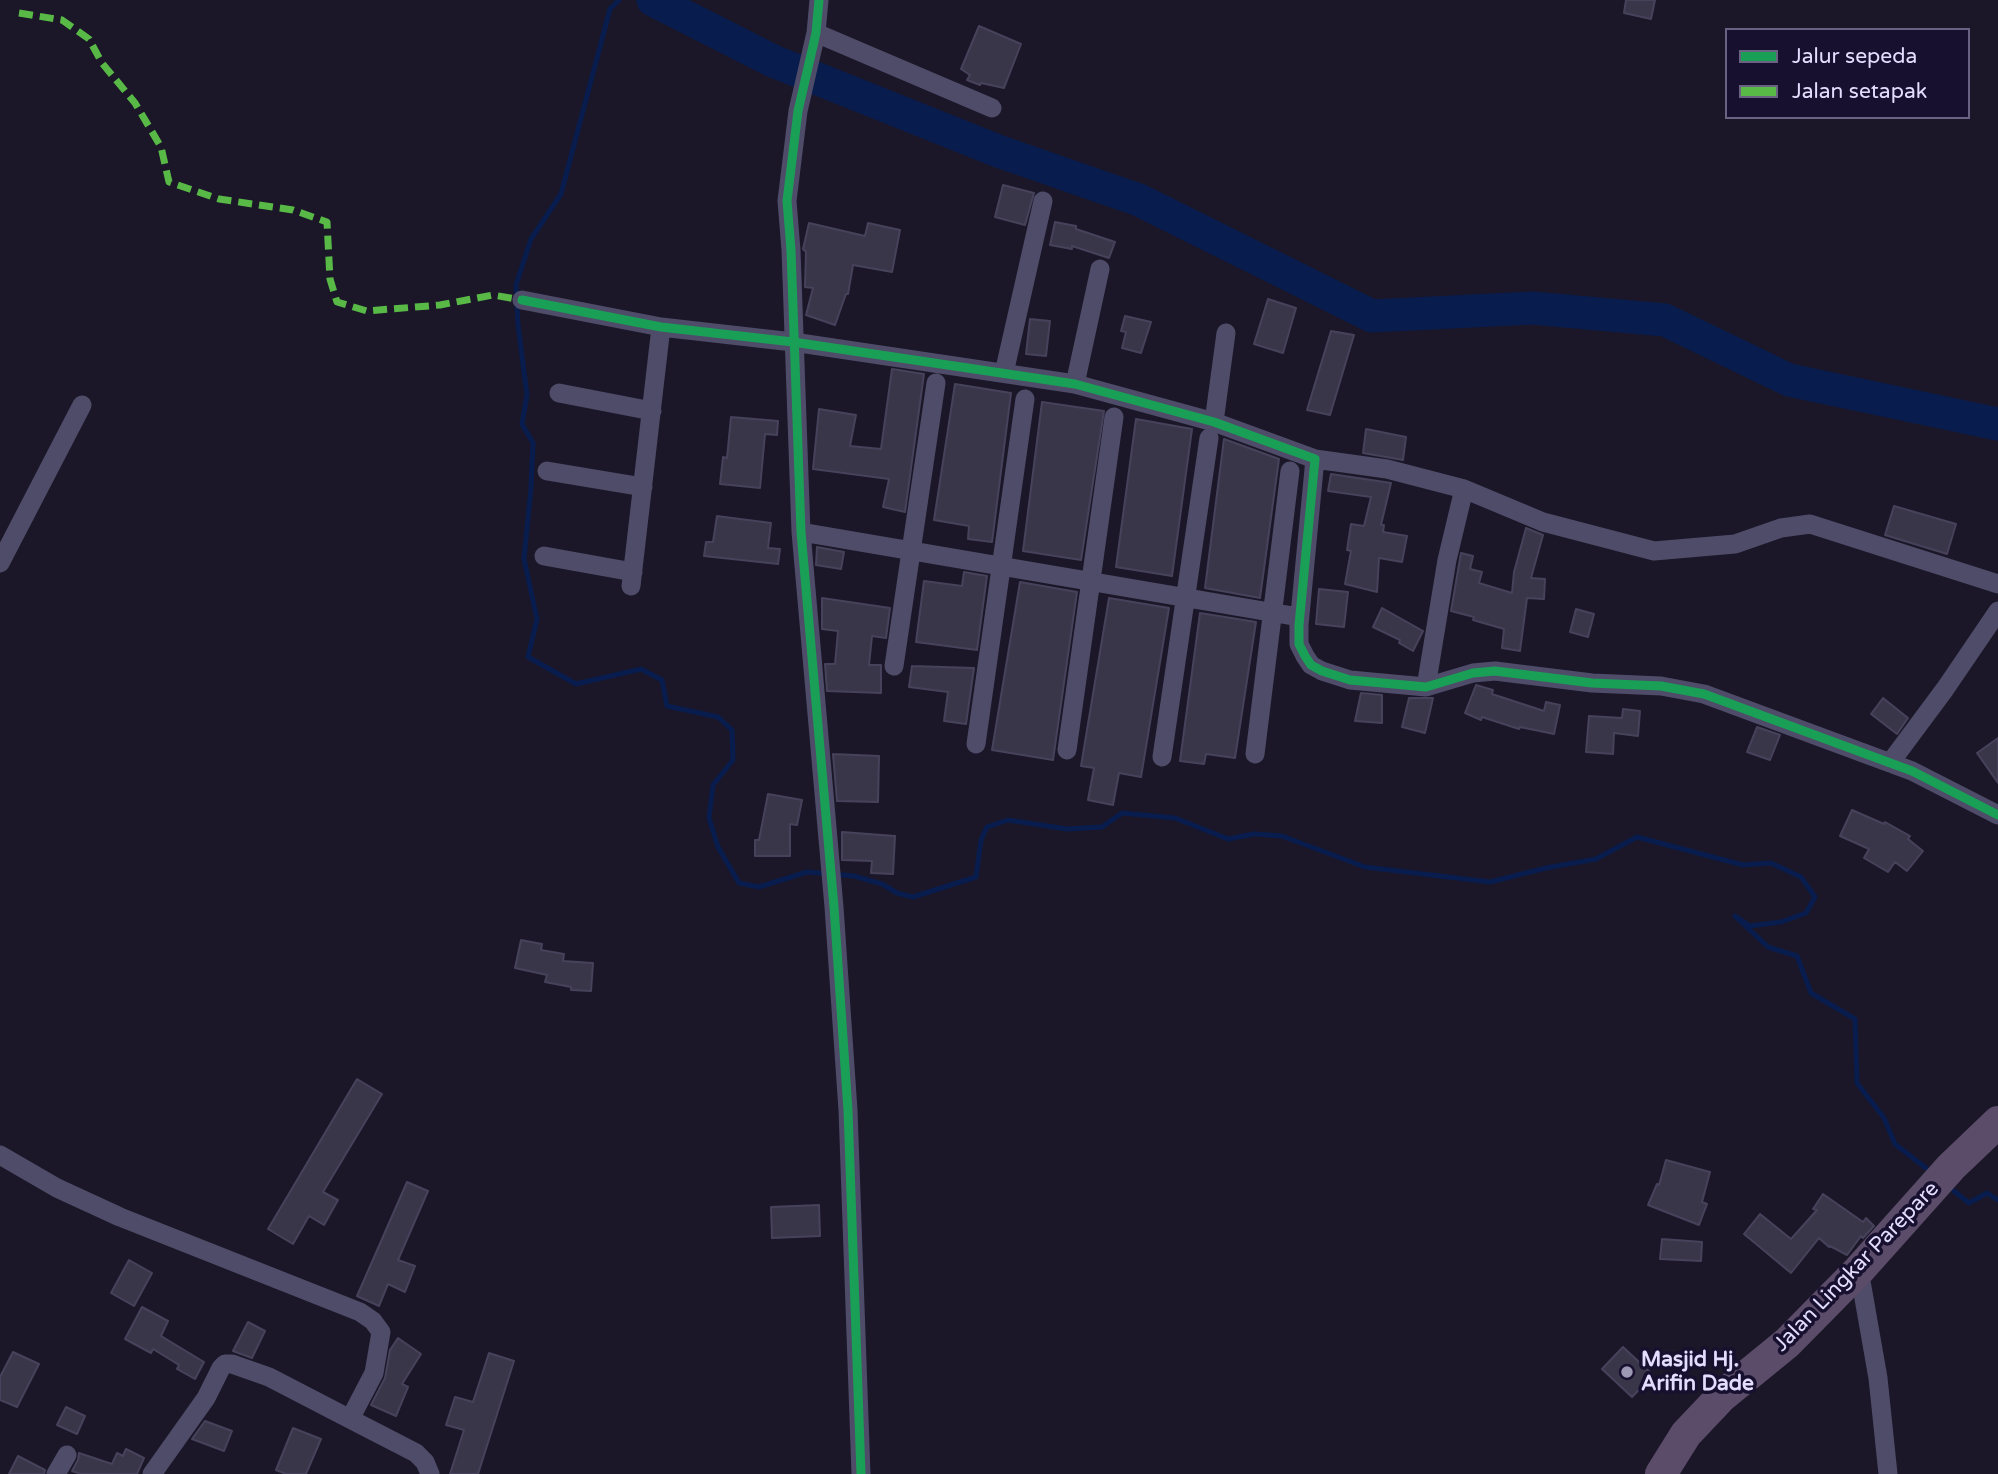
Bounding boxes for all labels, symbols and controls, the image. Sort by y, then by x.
legend [1725,28,1970,119]
text: Jalur sepeda [1792,44,1917,69]
text: Jalan setapak [1792,79,1927,104]
street label: Jalan Lingkar Parepare [1769,1177,1945,1357]
place label: Masjid Hj. Arifin Dade [1641,1347,1754,1397]
marker: Masjid Hj. Arifin Dade [1619,1364,1635,1380]

